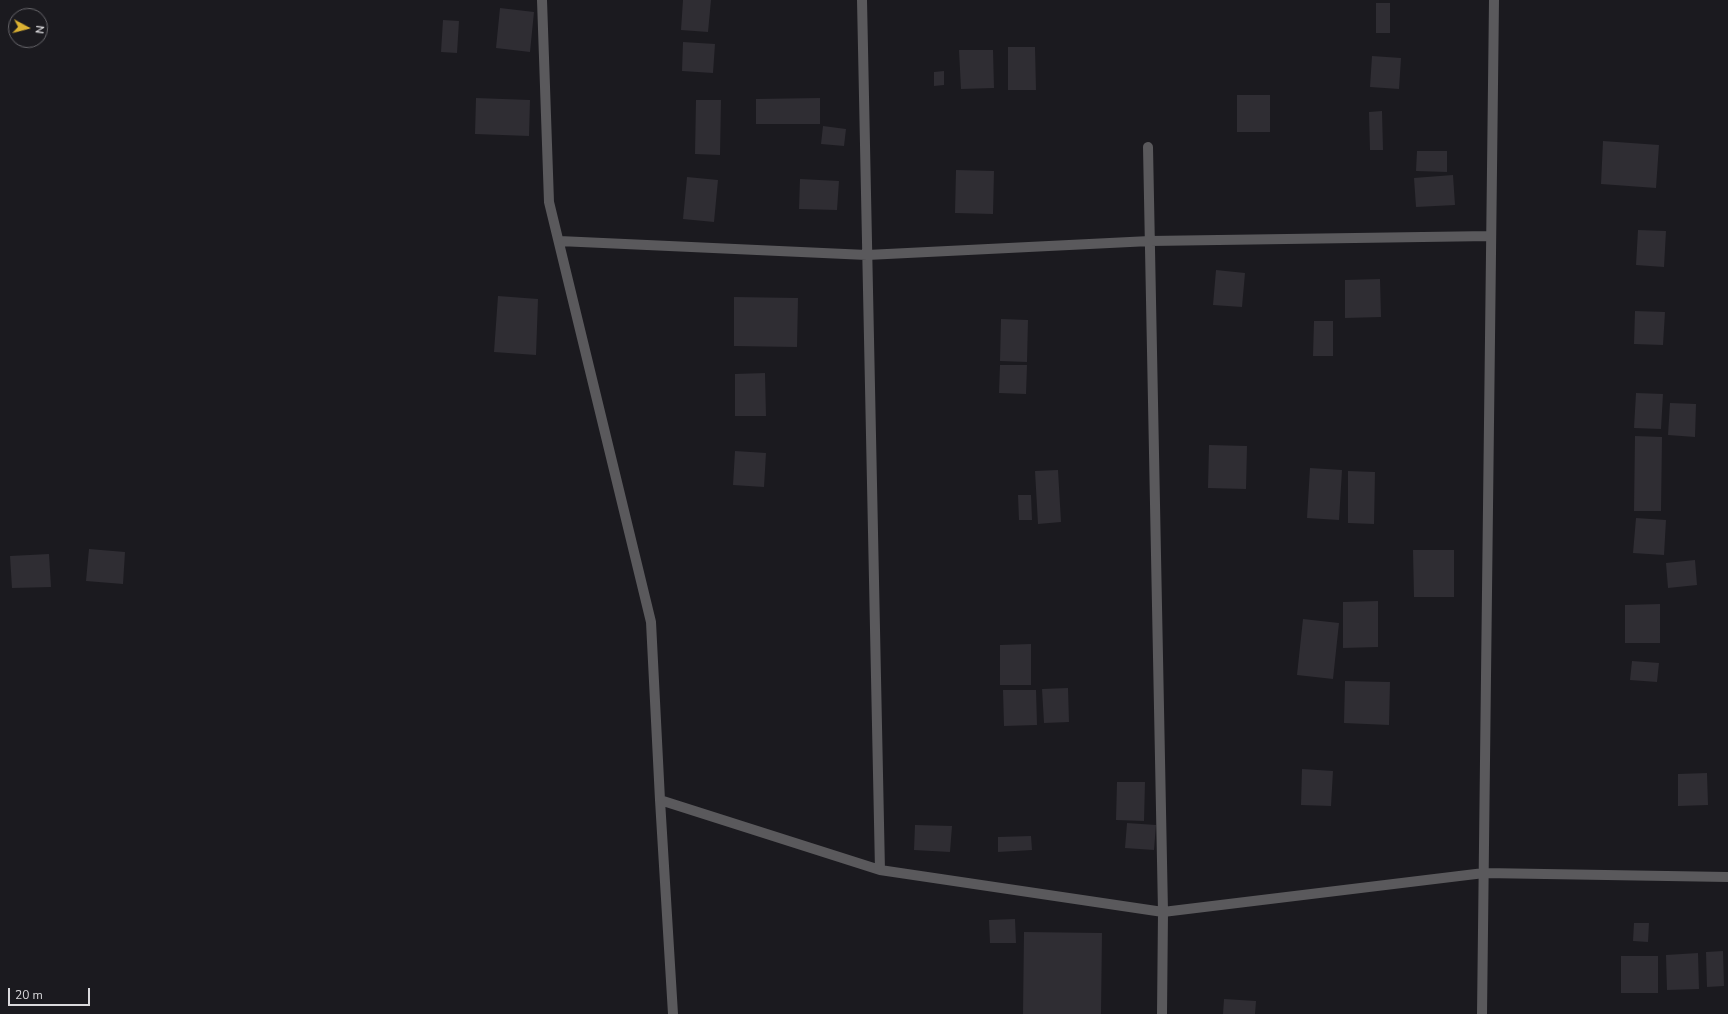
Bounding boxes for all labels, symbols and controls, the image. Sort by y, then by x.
north arrow [8,8,48,48]
text: N [31,24,47,34]
scale bar [10,980,92,1006]
text: 20 m [15,987,43,1003]

